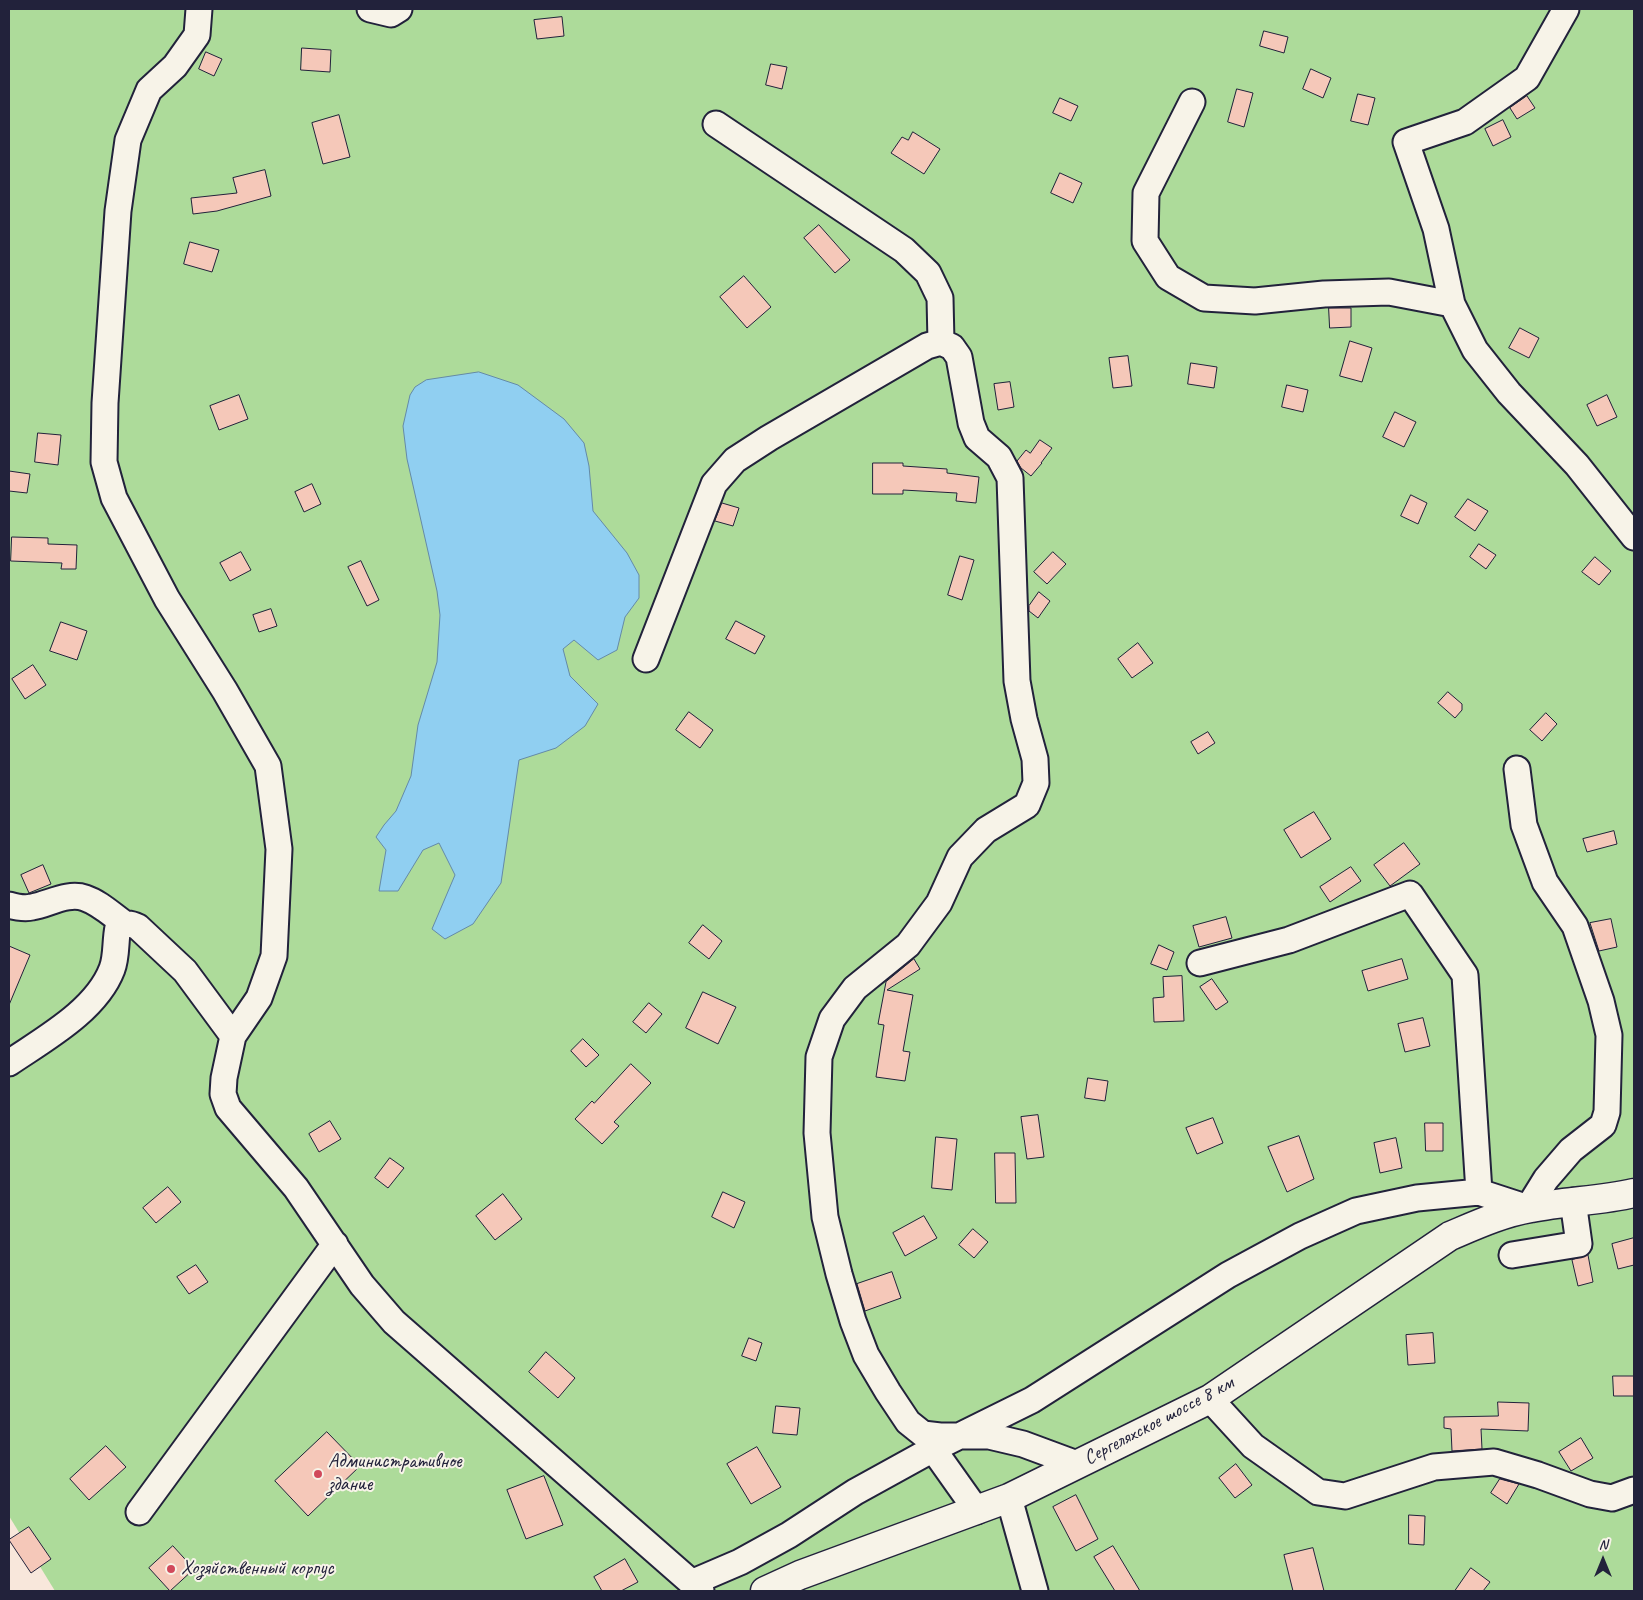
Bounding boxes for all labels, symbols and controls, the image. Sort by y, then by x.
street label: Сергеляхское шоссе 8 км [1080,1371,1238,1471]
place label: Административное здание [328,1450,462,1497]
marker: Административное здание [312,1468,324,1480]
north arrow [1578,1535,1628,1585]
text: N [1599,1536,1607,1553]
place label: Хозяйственный корпус [181,1557,333,1581]
marker: Хозяйственный корпус [165,1563,177,1575]

